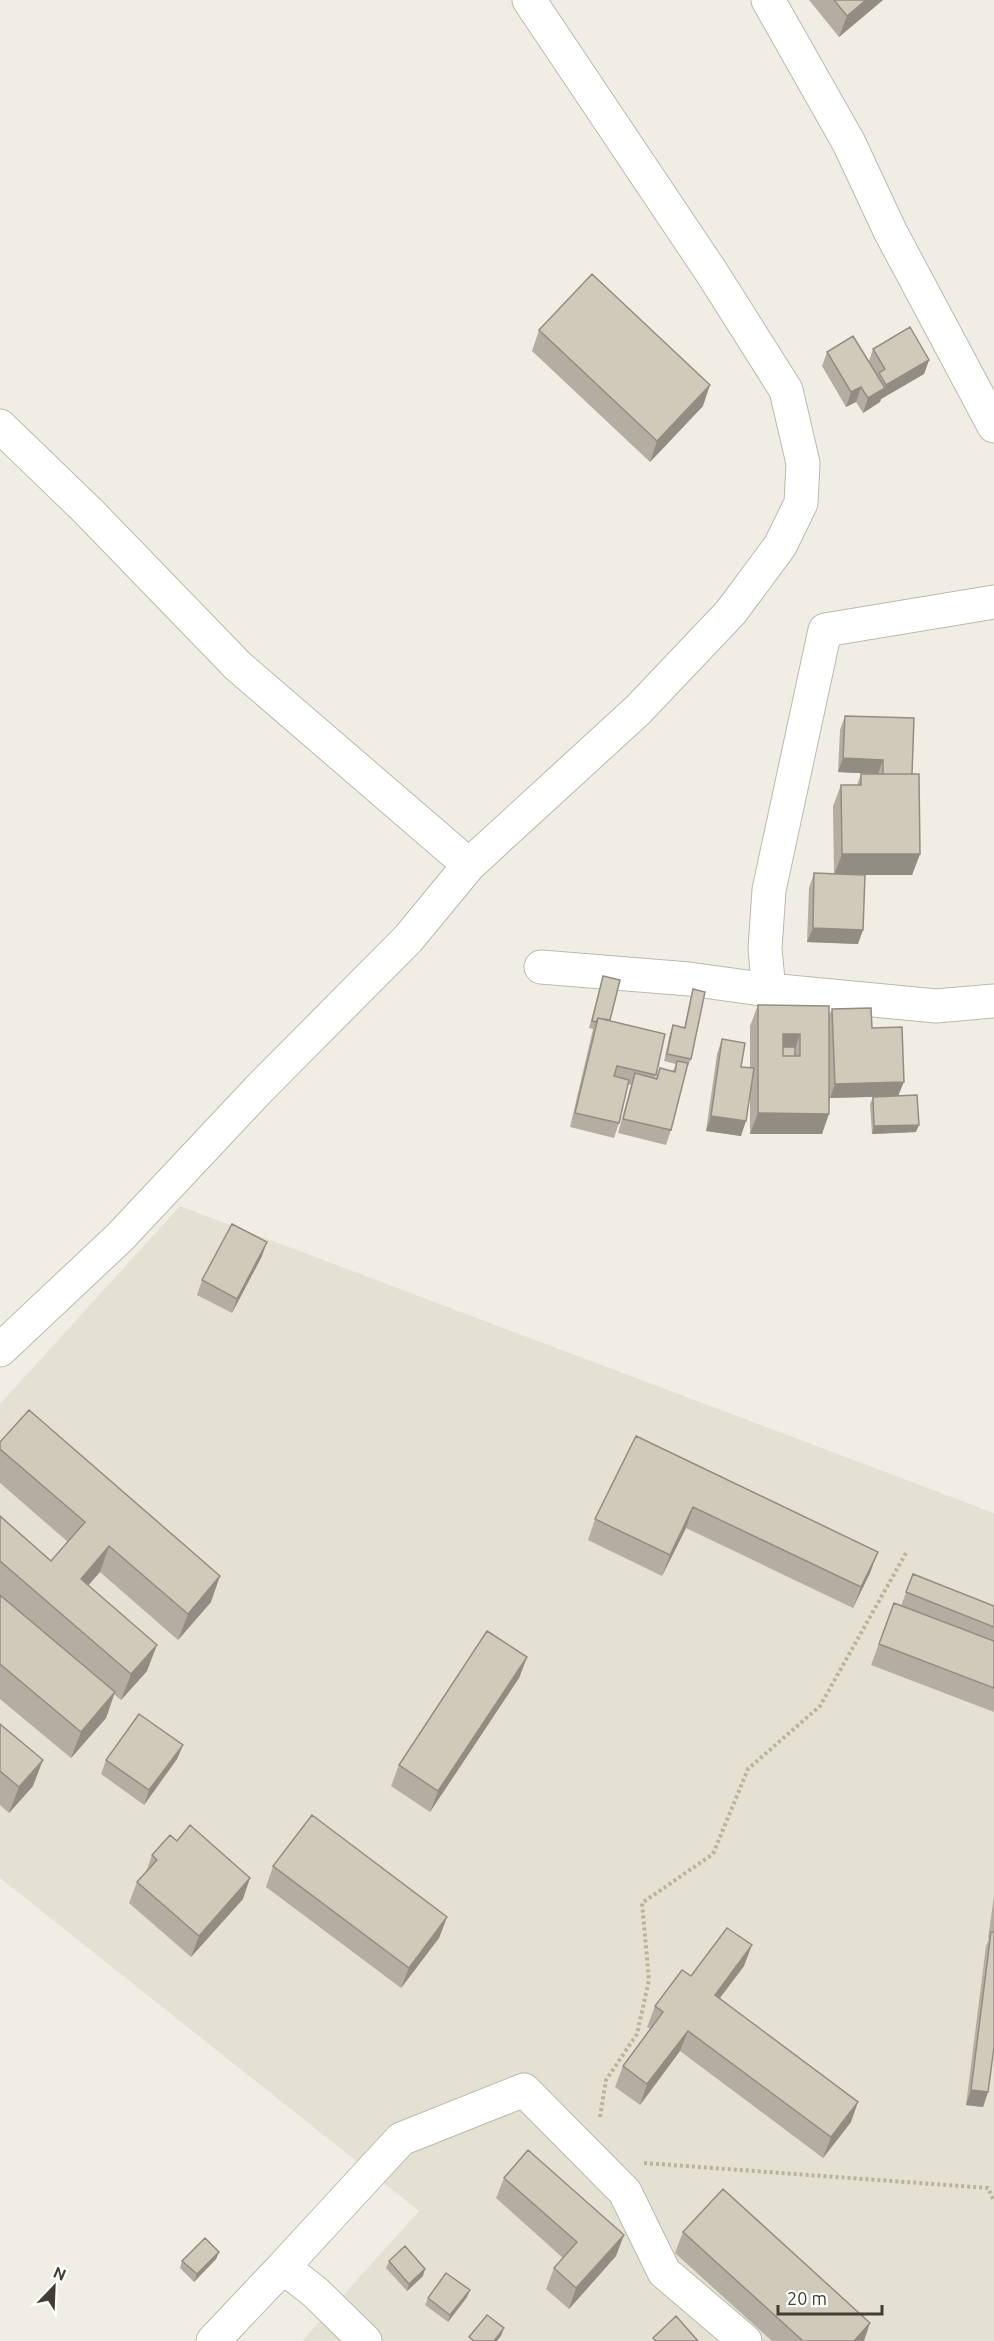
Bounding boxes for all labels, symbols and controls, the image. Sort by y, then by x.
north arrow [24,2257,84,2317]
text: N [51,2263,69,2284]
scale bar [778,2278,882,2316]
text: 20 m [787,2288,827,2308]

